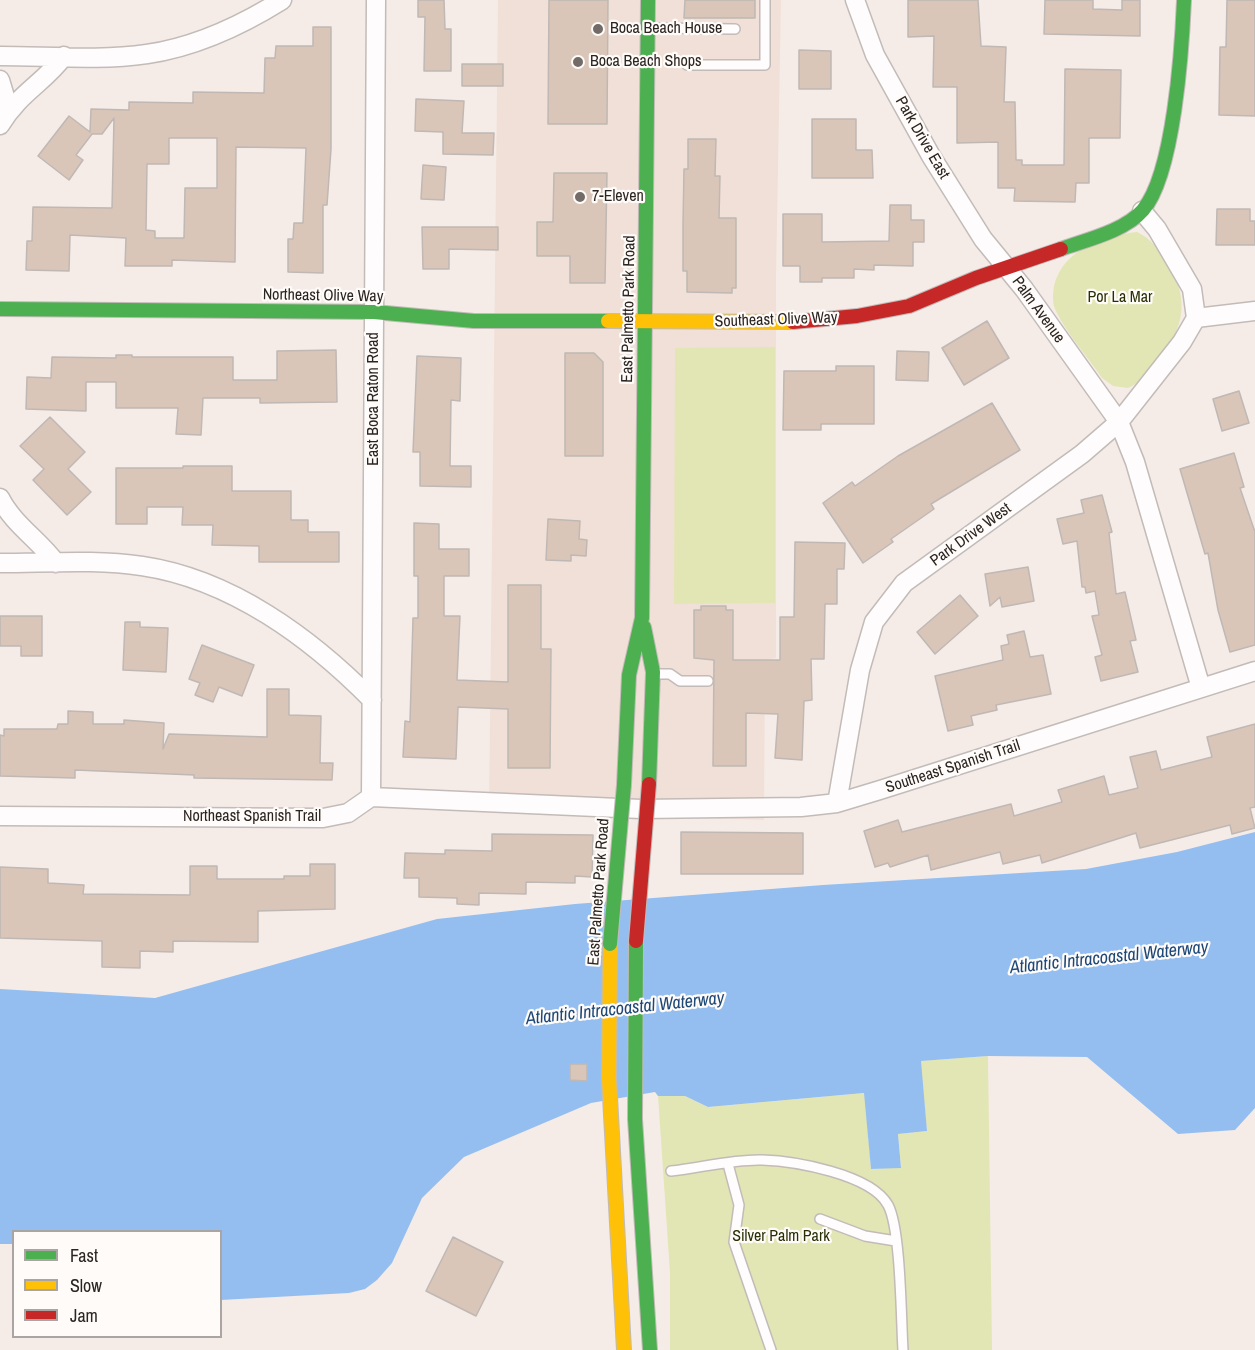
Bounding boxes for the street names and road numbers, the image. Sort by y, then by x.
street label: Park Drive East [891,93,953,183]
street label: East Palmetto Park Road [618,235,640,383]
street label: Palm Avenue [1007,273,1069,347]
street label: Northeast Olive Way [263,285,383,307]
street label: Southeast Olive Way [714,308,838,332]
street label: East Boca Raton Road [364,332,384,466]
street label: Park Drive West [927,499,1015,571]
street label: Southeast Spanish Trail [883,736,1023,798]
street label: Northeast Spanish Trail [183,807,321,827]
street label: East Palmetto Park Road [584,818,614,966]

